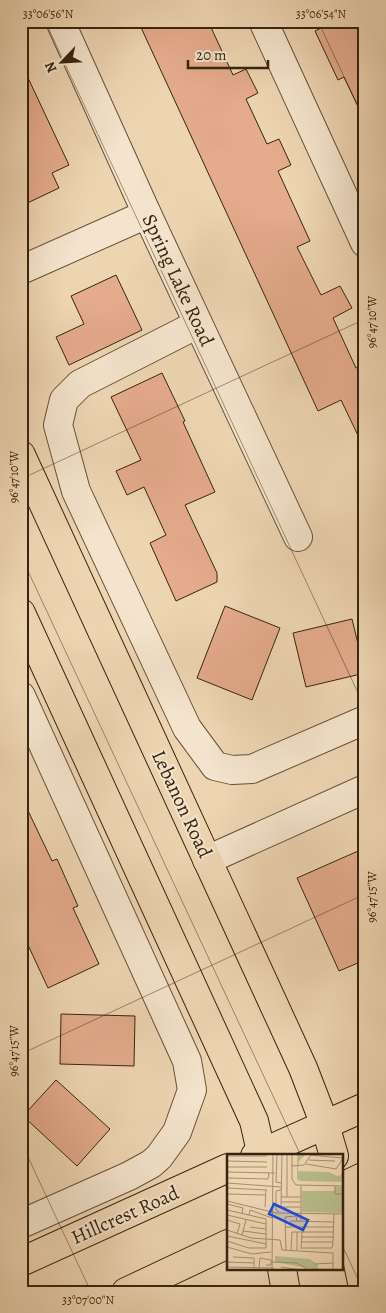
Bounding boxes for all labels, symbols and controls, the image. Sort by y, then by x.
text: 33°06'56"N [23,6,74,22]
text: 33°06'54"N [296,6,347,22]
north arrow [38,38,88,88]
scale bar [188,38,268,70]
text: 20 m [196,45,227,65]
text: N [40,59,61,76]
street label: Spring Lake Road [136,210,221,351]
text: 96°47'10"W [364,295,380,348]
text: 96°47'10"W [6,450,22,503]
street label: Lebanon Road [145,746,219,863]
text: 96°47'15"W [364,871,380,923]
text: 96°47'15"W [6,1025,22,1077]
inset map [227,1154,344,1270]
street label: Hillcrest Road [67,1179,183,1251]
text: 33°07'00"N [62,1292,114,1308]

